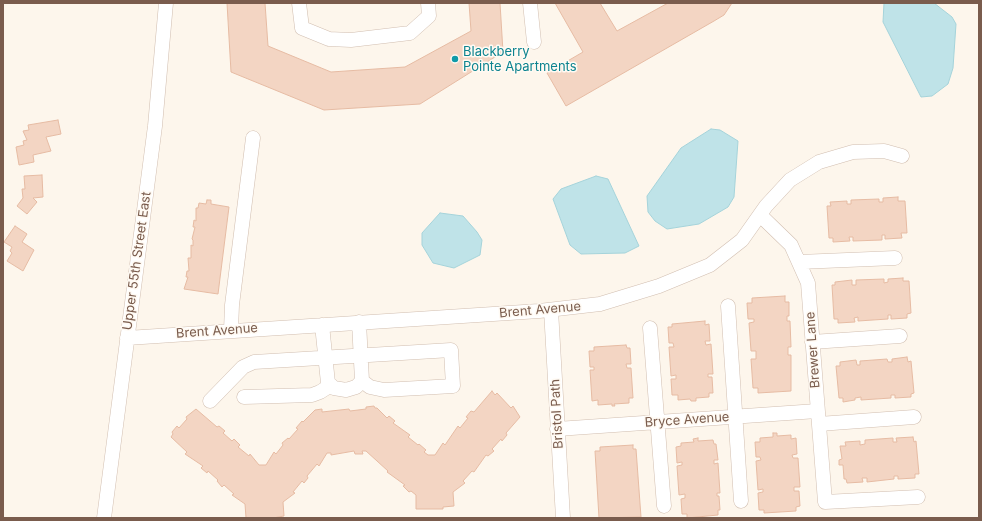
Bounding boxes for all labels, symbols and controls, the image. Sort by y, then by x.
place label: Blackberry Pointe Apartments [463,44,577,75]
marker: Blackberry Pointe Apartments [450,54,460,64]
street label: Upper 55th Street East [120,191,154,331]
street label: Brent Avenue [498,299,582,321]
street label: Brewer Lane [803,311,823,389]
street label: Brent Avenue [176,320,258,342]
street label: Bristol Path [547,379,567,449]
street label: Bryce Avenue [644,409,730,431]

